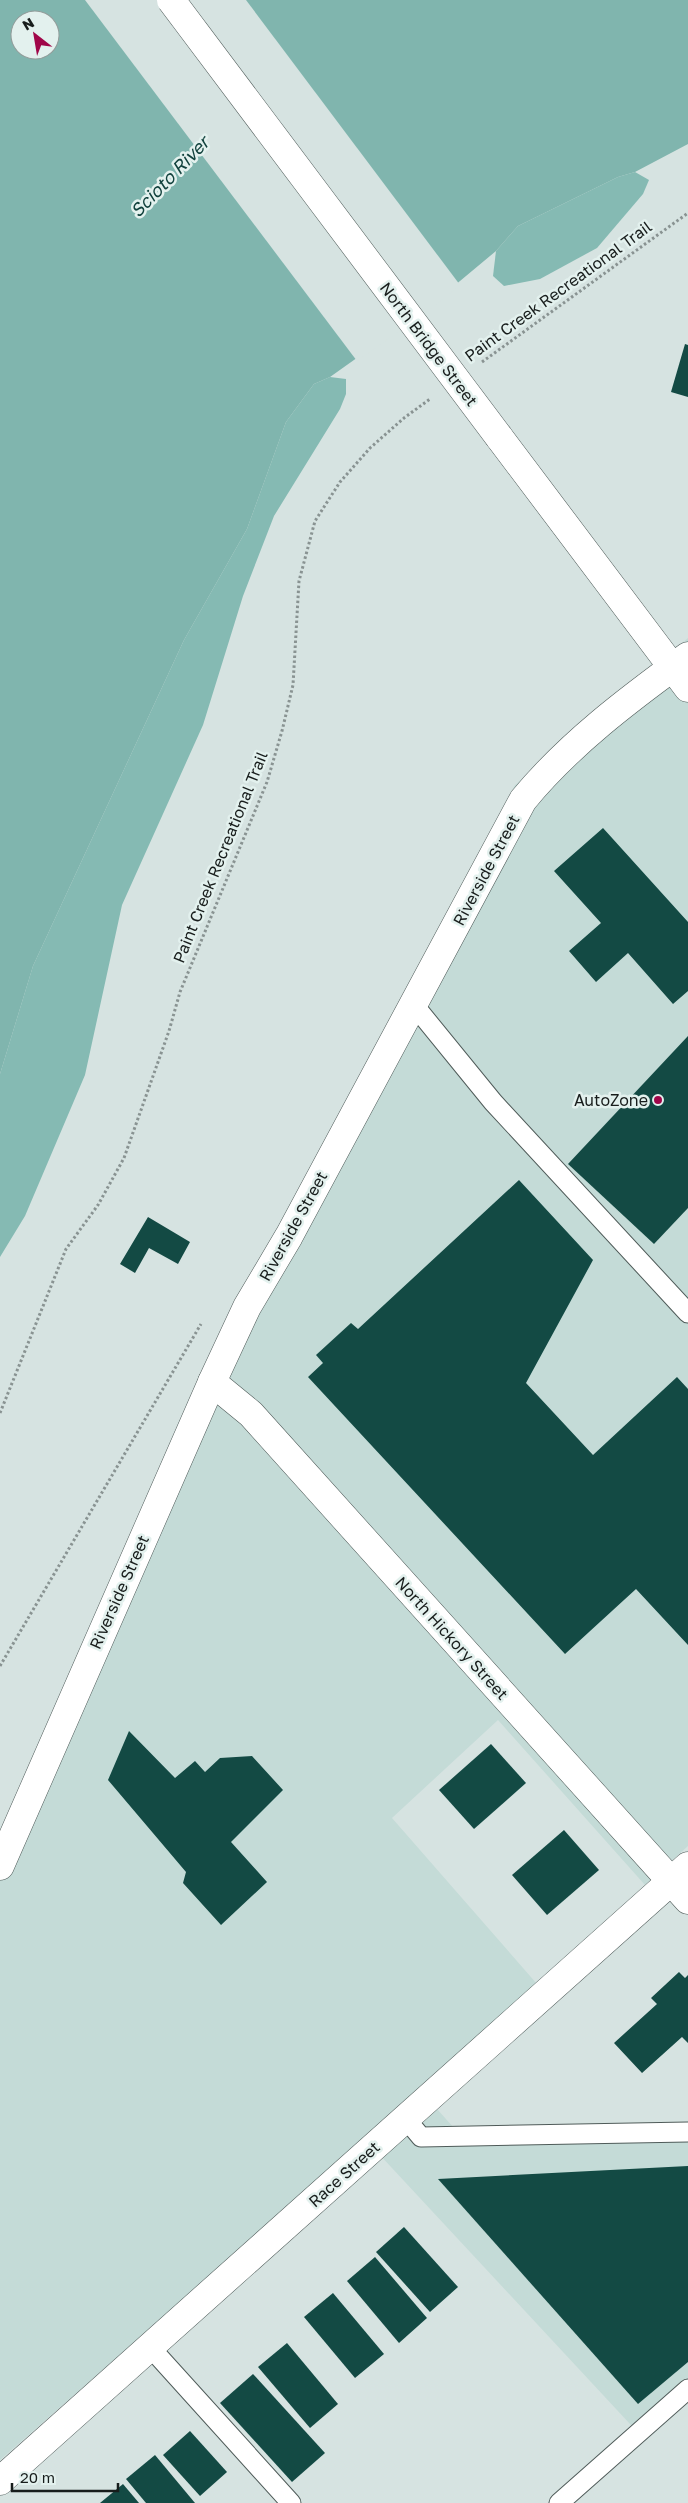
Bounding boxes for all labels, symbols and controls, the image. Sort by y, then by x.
north arrow [10,10,60,60]
text: N [19,13,37,33]
water label: Scioto River [125,129,215,221]
street label: Paint Creek Recreational Trail [460,216,656,366]
street label: North Bridge Street [376,278,482,410]
street label: Paint Creek Recreational Trail [168,748,272,966]
street label: Riverside Street [448,811,524,929]
place label: AutoZone [574,1090,648,1110]
marker: AutoZone [652,1094,664,1106]
street label: Riverside Street [255,1168,331,1284]
street label: Riverside Street [85,1532,153,1652]
street label: North Hickory Street [391,1572,513,1704]
street label: Race Street [304,2137,384,2211]
scale bar [12,2460,119,2492]
text: 20 m [20,2468,55,2486]

